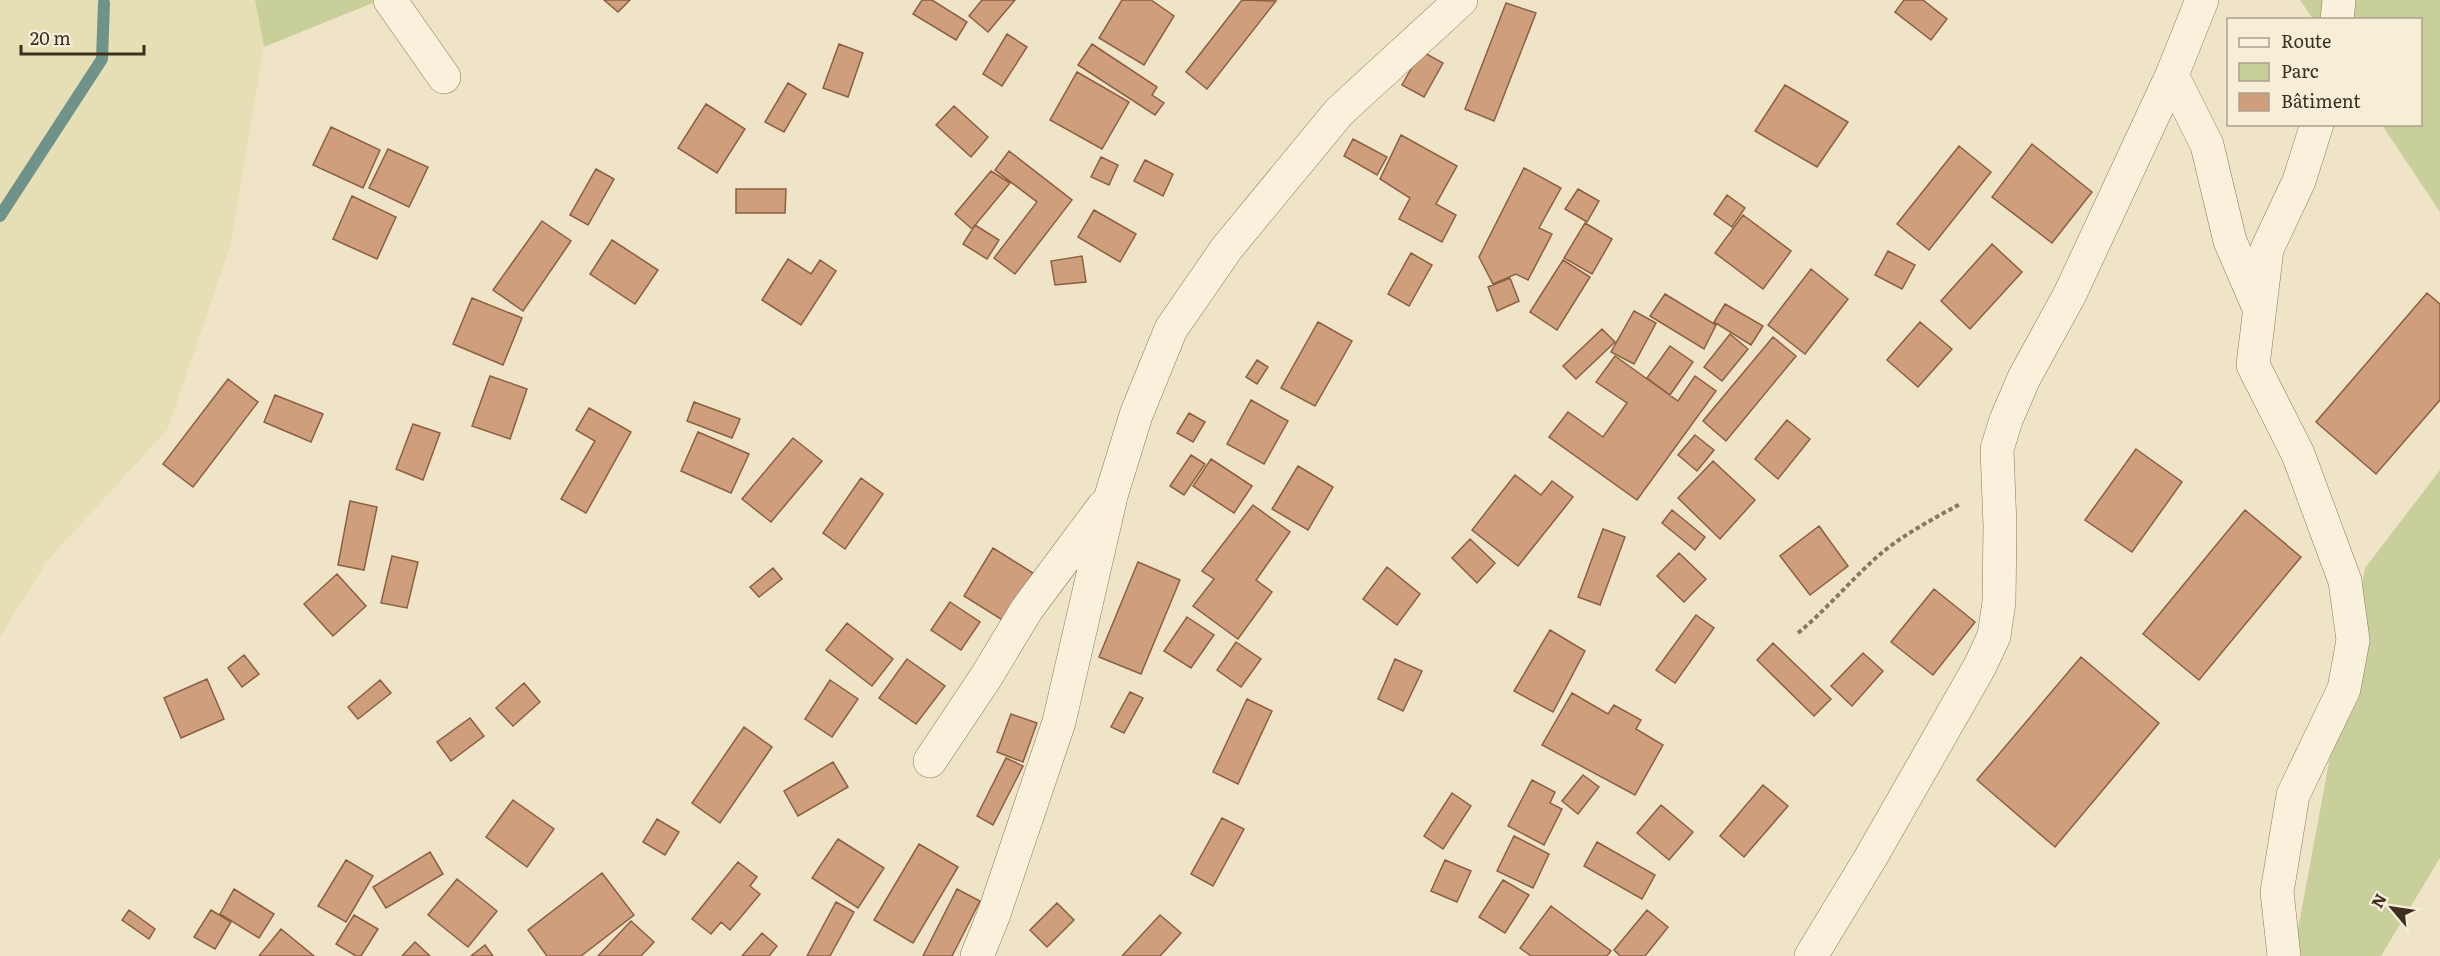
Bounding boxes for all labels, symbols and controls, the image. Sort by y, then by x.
scale bar [21,18,144,56]
legend [2227,18,2422,126]
text: 20 m [30,24,71,51]
text: Route [2281,27,2331,54]
text: Parc [2281,57,2319,84]
text: Bâtiment [2281,87,2361,114]
north arrow [2362,878,2422,938]
text: N [2364,889,2392,912]

